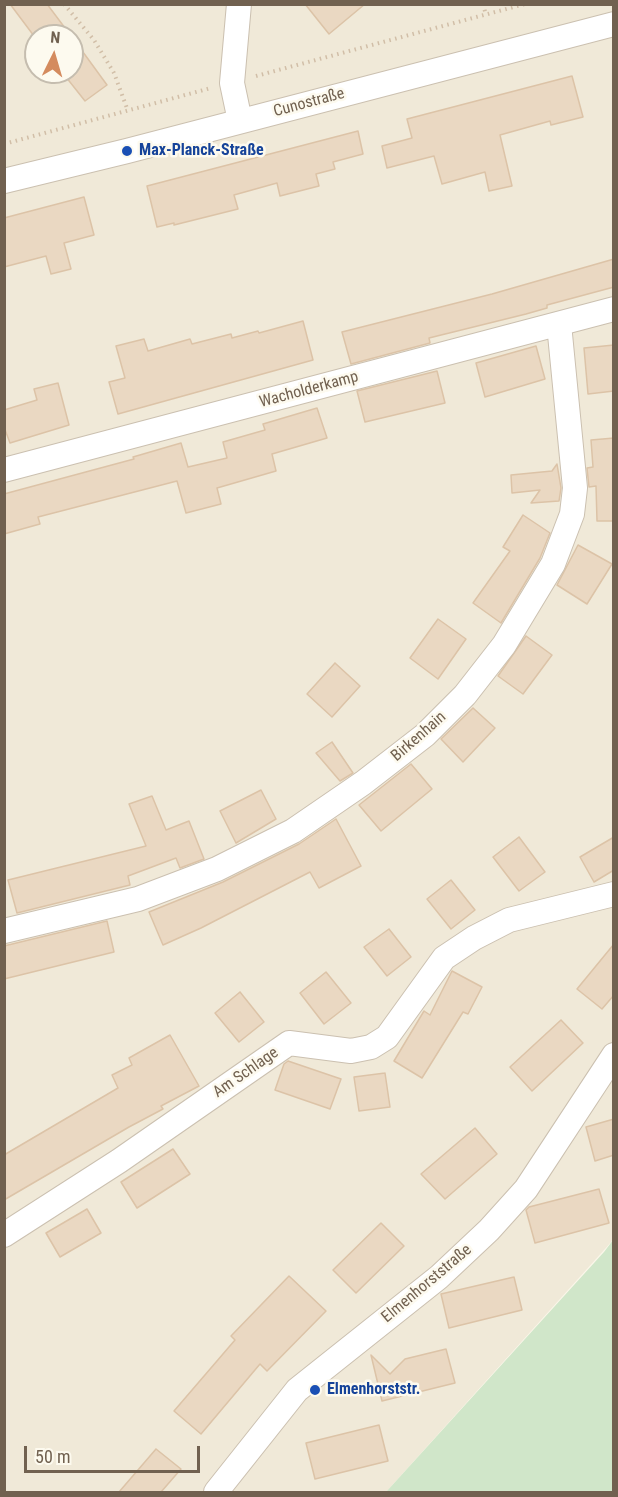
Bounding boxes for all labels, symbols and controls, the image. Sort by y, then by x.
north arrow [24,24,84,84]
text: N [50,28,61,47]
street label: Cunostraße [271,84,347,122]
place label: Max-Planck-Straße [139,141,264,161]
marker: Max-Planck-Straße [120,144,134,158]
street label: Wacholderkamp [257,368,361,412]
street label: Birkenhain [388,708,450,766]
street label: Am Schlage [210,1044,282,1102]
street label: Elmenhorststraße [378,1241,476,1327]
place label: Elmenhorststr. [327,1380,420,1400]
marker: Elmenhorststr. [308,1383,322,1397]
scale bar [27,1434,202,1472]
text: 50 m [35,1446,70,1467]

